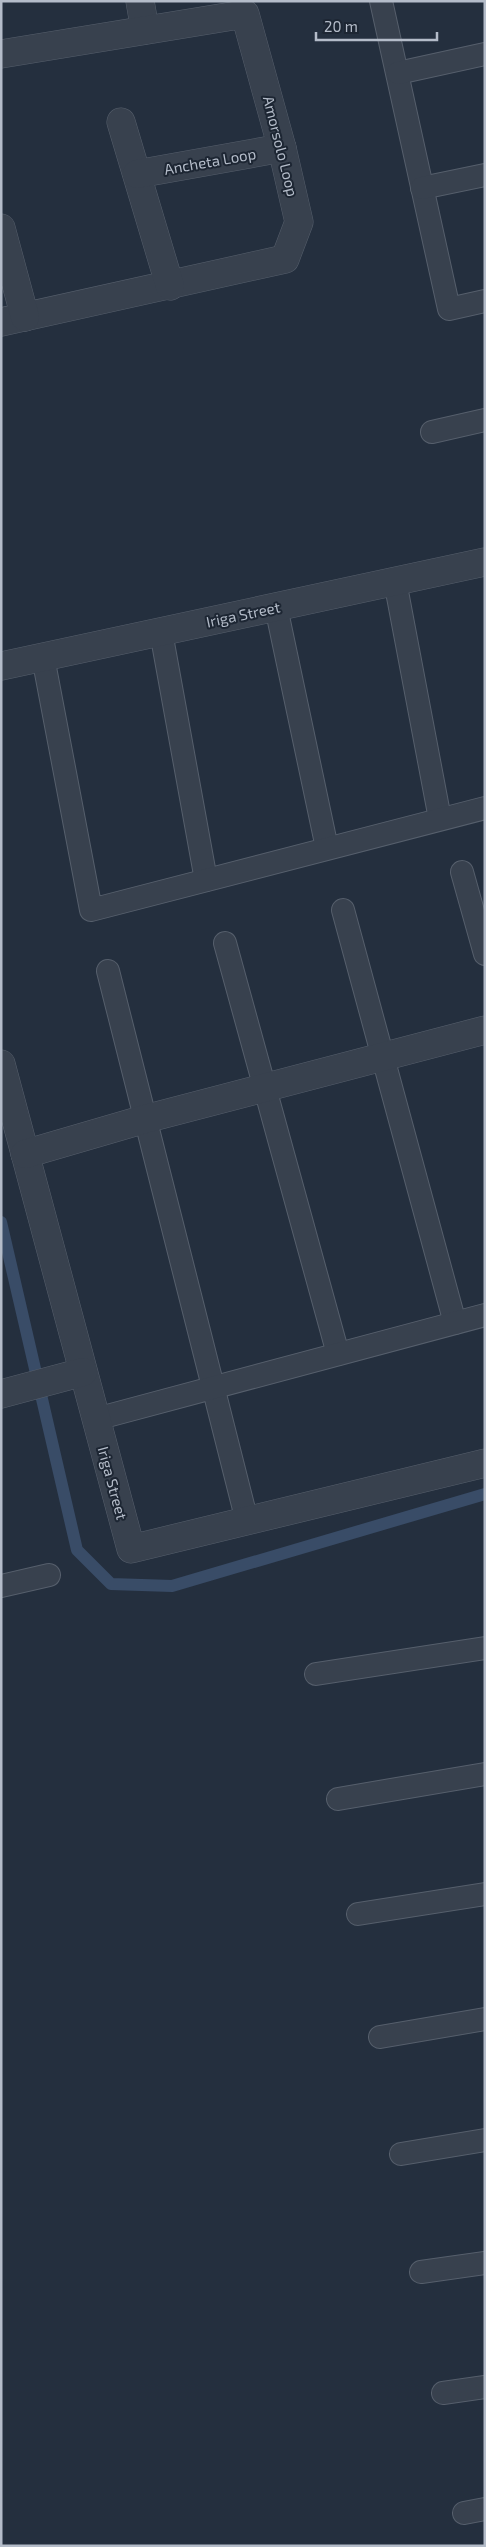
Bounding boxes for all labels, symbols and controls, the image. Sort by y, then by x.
scale bar [316,10,437,42]
text: 20 m [324,17,358,35]
street label: Amorsolo Loop [260,94,302,198]
street label: Ancheta Loop [163,144,257,178]
street label: Iriga Street [204,597,282,631]
street label: Iriga Street [95,1444,132,1522]

